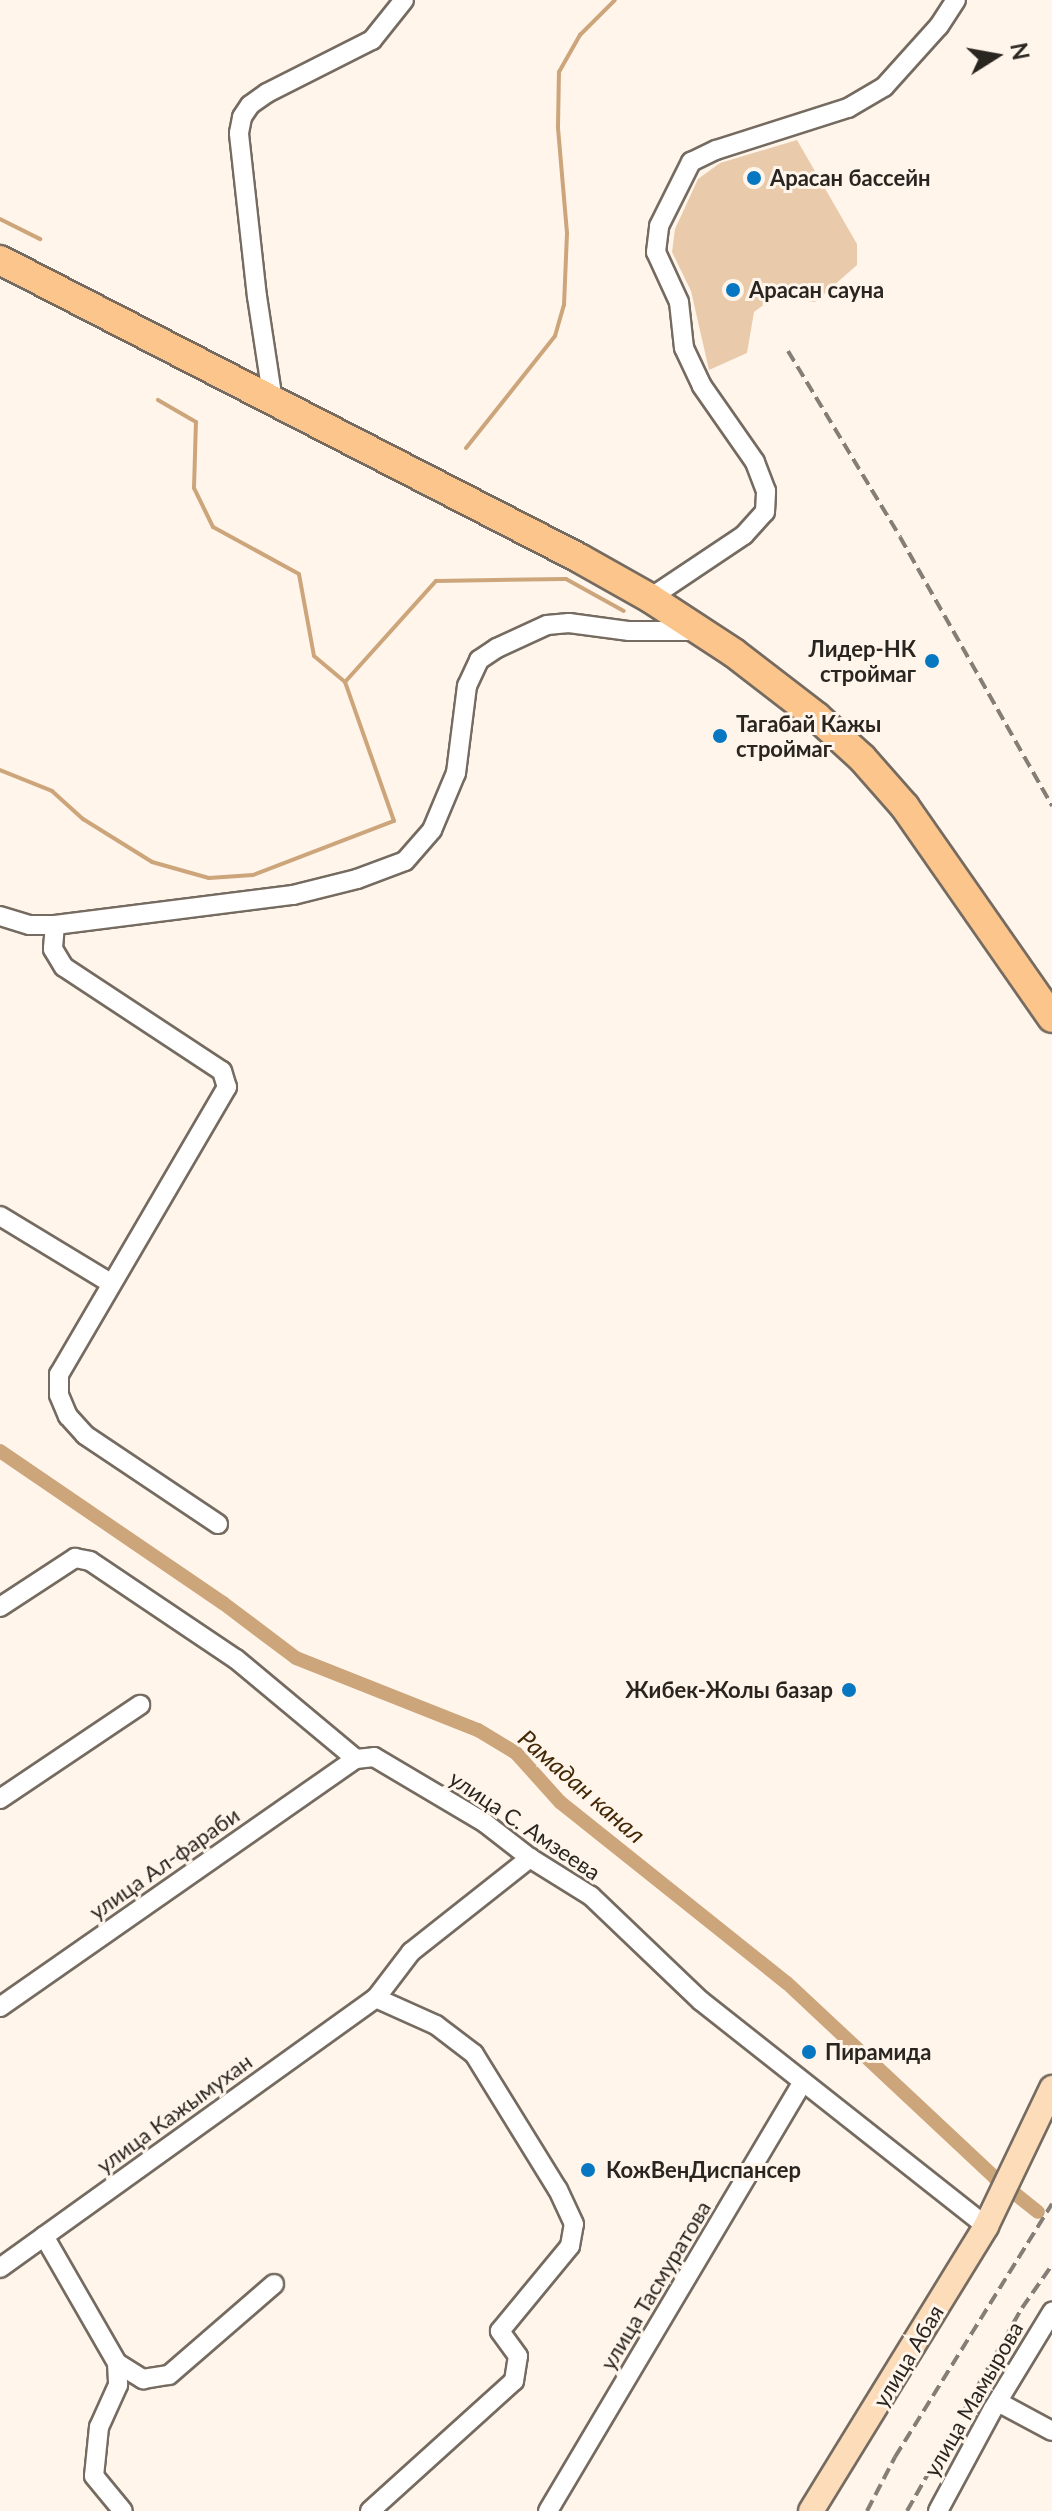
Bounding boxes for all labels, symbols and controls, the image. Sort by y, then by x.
north arrow [956,16,1036,96]
text: N [1005,40,1035,62]
place label: Арасан бассейн [770,165,931,191]
marker: Арасан бассейн [745,169,763,187]
place label: Арасан сауна [749,277,884,303]
marker: Арасан сауна [724,281,742,299]
place label: Лидер-НК строймаг [809,635,916,686]
marker: Лидер-НК строймаг [923,652,941,670]
place label: Тагабай Кажы строймаг [736,710,881,762]
marker: Тагабай Кажы строймаг [711,727,729,745]
place label: Жибек-Жолы базар [625,1677,833,1703]
marker: Жибек-Жолы базар [840,1681,858,1699]
water label: Рамадан канал [513,1723,651,1849]
street label: улица С. Амзеева [444,1765,606,1885]
street label: улица Ал-фараби [84,1801,244,1925]
place label: Пирамида [825,2039,931,2065]
marker: Пирамида [800,2043,818,2061]
street label: улица Кажымухан [91,2048,257,2178]
place label: КожВенДиспансер [606,2157,801,2183]
marker: КожВенДиспансер [577,2159,599,2181]
street label: улица Тасмуратова [594,2196,716,2374]
street label: улица Абая [867,2300,949,2412]
street label: улица Мамырова [918,2317,1028,2481]

